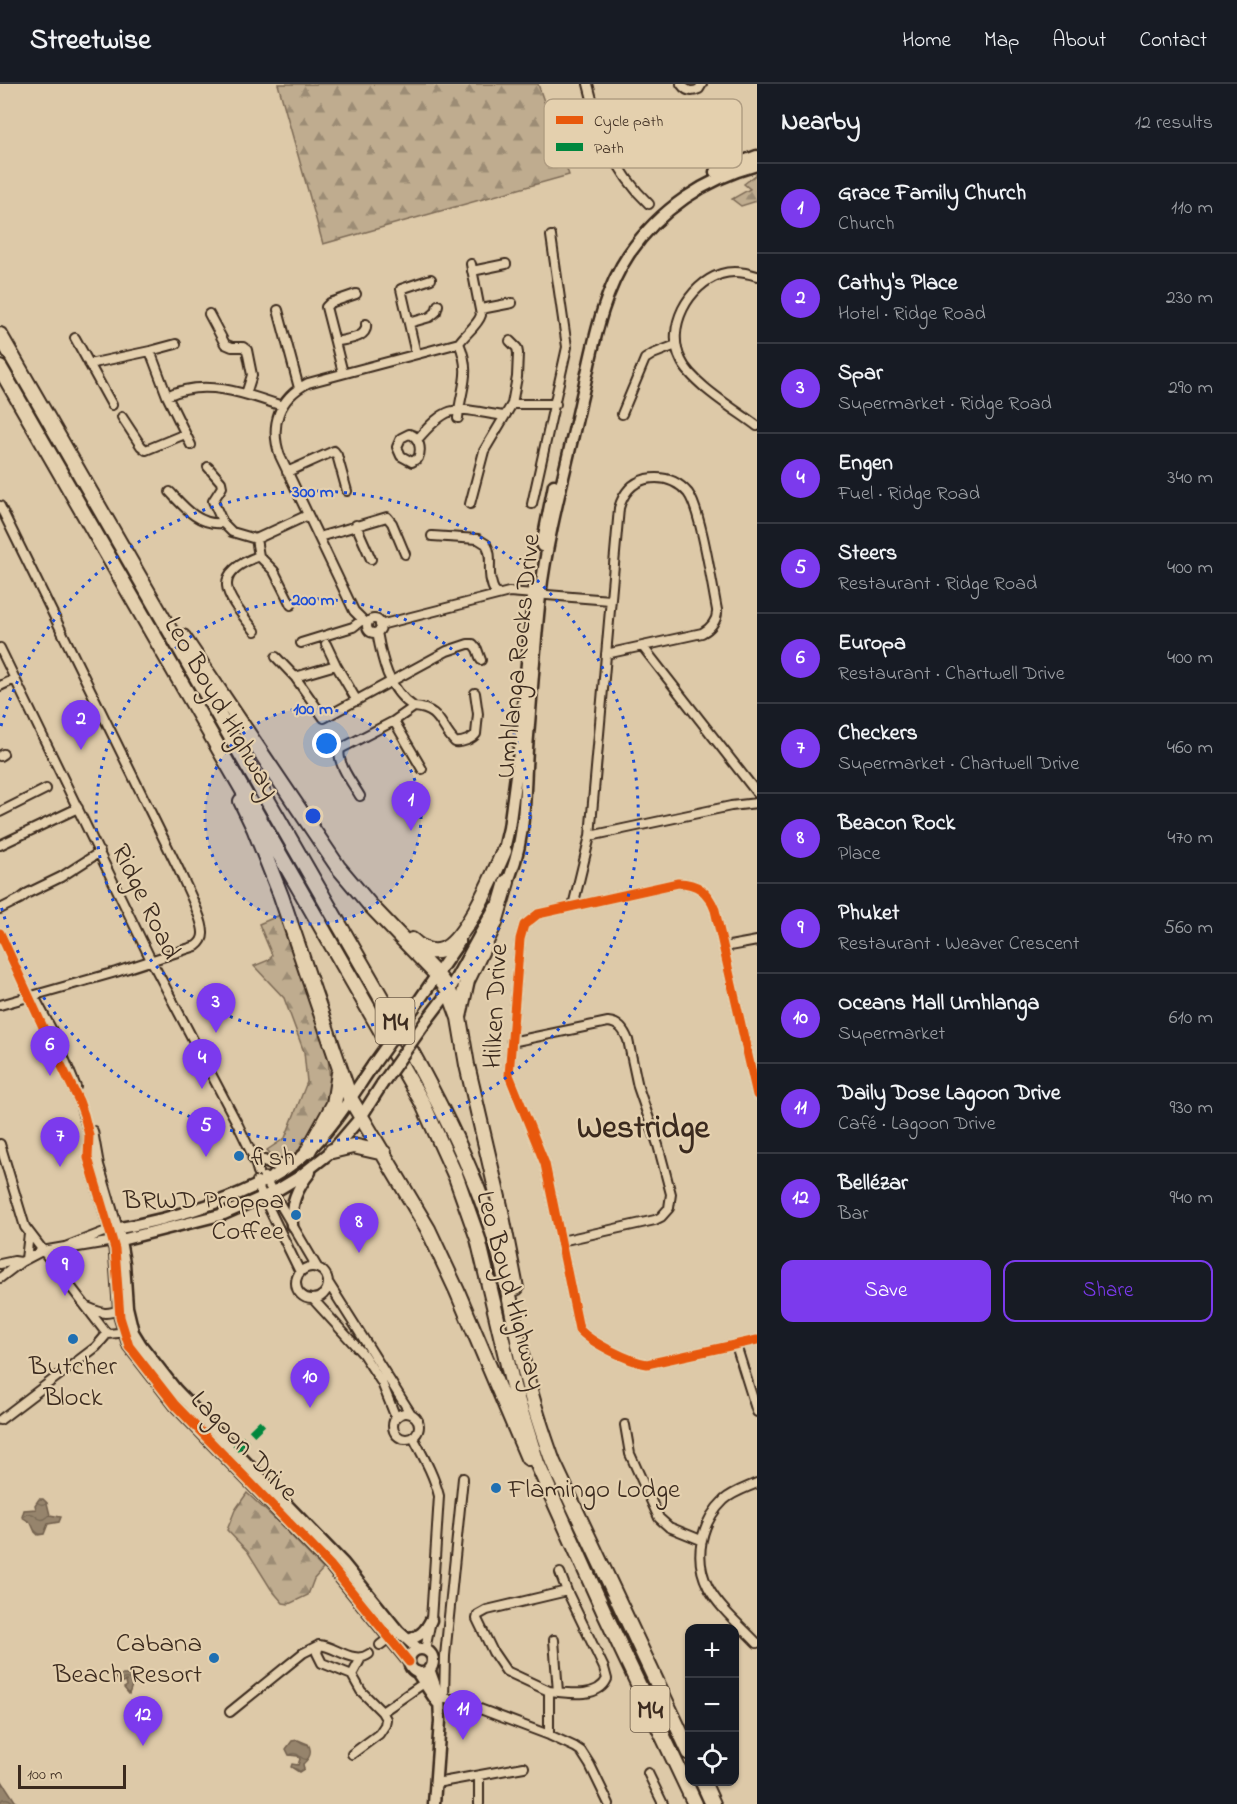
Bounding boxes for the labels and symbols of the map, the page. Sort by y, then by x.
legend [544,99,742,168]
text: Cycle path [594,110,663,134]
text: Path [594,137,624,161]
text: 300 m [291,480,334,506]
street label: Umhlanga Rocks Drive [487,531,552,781]
text: 200 m [291,588,335,614]
street label: Leo Boyd Highway [153,610,289,807]
text: 100 m [293,697,333,723]
pin: 2 [62,700,100,750]
your location [312,729,341,758]
pin: 1 [392,782,430,831]
centre of rings [303,806,323,826]
street label: Ridge Road [100,838,190,967]
street label: Hilken Drive [474,942,519,1070]
pin: 3 [196,984,236,1033]
road number: M4 [376,998,414,1044]
pin: 6 [31,1026,70,1076]
pin: 4 [182,1040,222,1089]
district label: Westridge [577,1105,711,1154]
pin: 5 [186,1108,226,1157]
pin: 7 [40,1118,80,1167]
place label: fish [251,1139,295,1178]
marker: fish [232,1149,246,1163]
place label: BRWD Proppa Coffee [122,1182,285,1252]
street label: Leo Boyd Highway [464,1187,555,1395]
pin: 8 [340,1204,378,1253]
marker: BRWD Proppa Coffee [289,1208,303,1222]
pin: 9 [46,1246,84,1296]
marker: Butcher Block [66,1332,80,1346]
place label: Butcher Block [28,1348,118,1418]
pin: 10 [290,1358,330,1408]
street label: Lagoon Drive [180,1382,307,1512]
place label: Flamingo Lodge [507,1471,681,1510]
marker: Flamingo Lodge [489,1481,503,1495]
place label: Cabana Beach Resort [52,1625,202,1695]
marker: Cabana Beach Resort [207,1651,221,1665]
road number: M4 [630,1686,670,1732]
pin: 11 [444,1690,482,1740]
pin: 12 [124,1696,162,1746]
scale bar [18,1762,126,1790]

